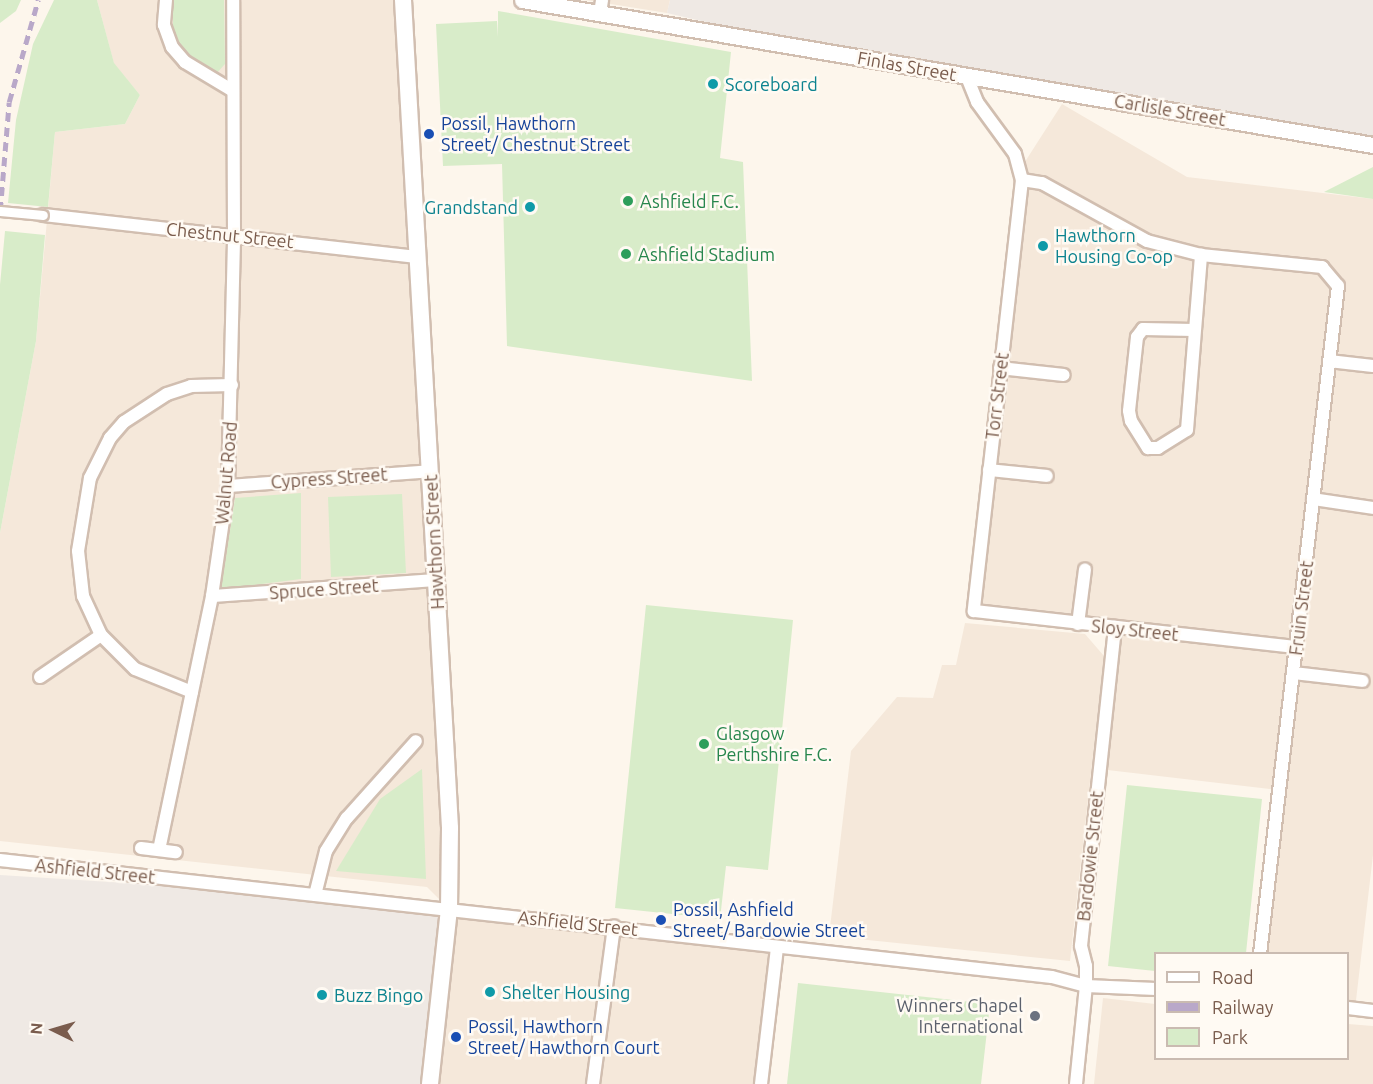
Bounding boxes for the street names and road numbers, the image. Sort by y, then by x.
street label: Finlas Street [856,47,958,85]
street label: Carlisle Street [1112,90,1228,130]
street label: Chestnut Street [165,218,295,252]
street label: Torr Street [981,351,1013,441]
street label: Walnut Road [211,421,241,525]
street label: Cypress Street [270,463,388,493]
street label: Hawthorn Street [420,474,448,610]
street label: Fruin Street [1284,559,1318,657]
street label: Spruce Street [269,574,379,604]
street label: Sloy Street [1090,615,1180,645]
street label: Bardowie Street [1072,790,1108,922]
street label: Ashfield Street [34,854,156,888]
street label: Ashfield Street [517,906,639,940]

